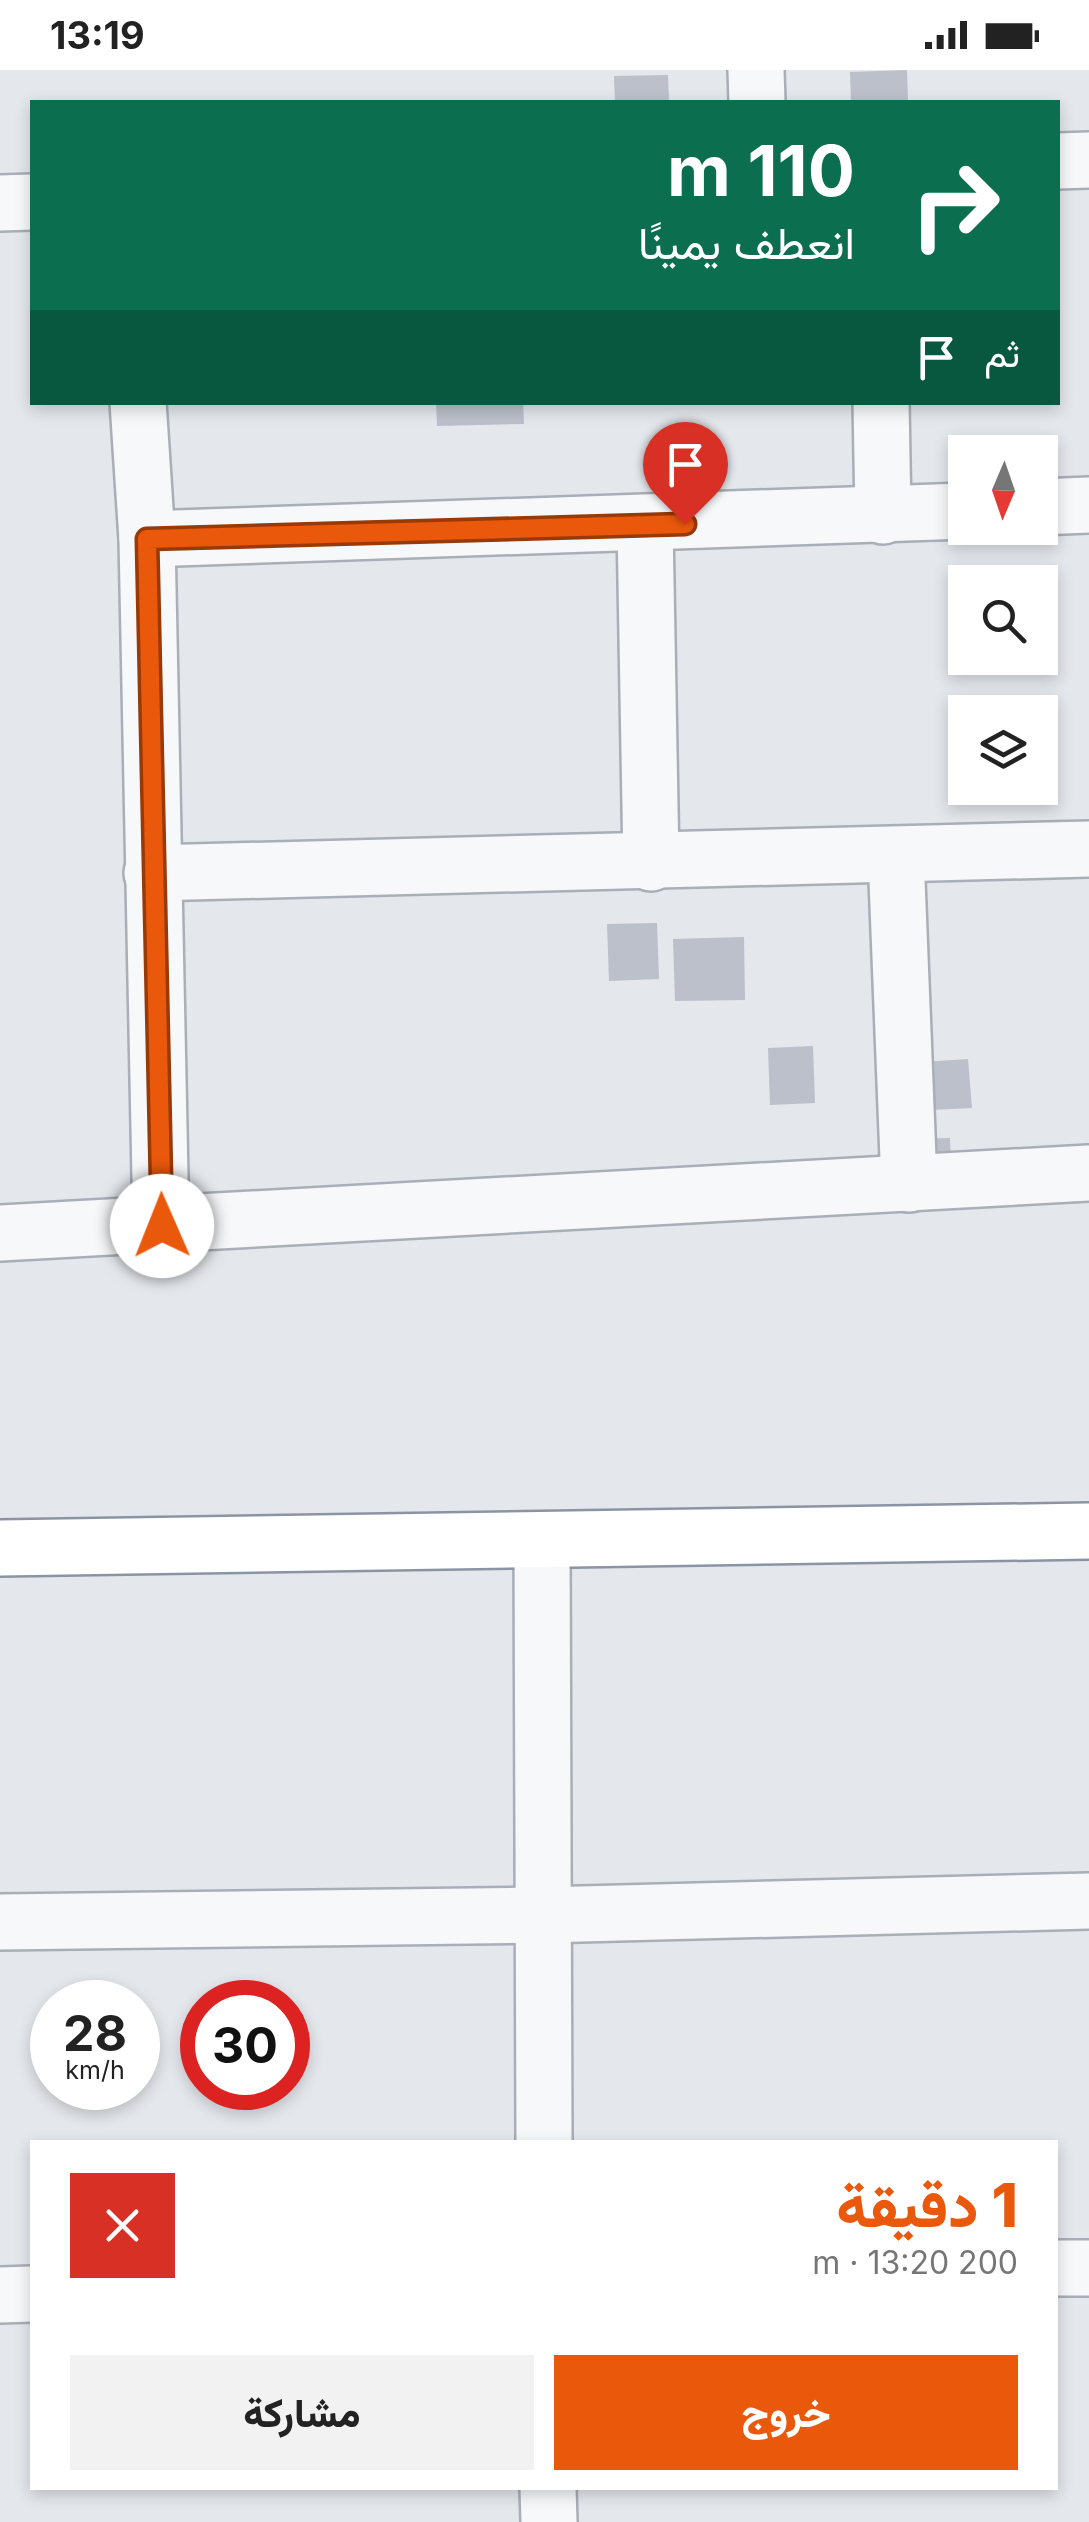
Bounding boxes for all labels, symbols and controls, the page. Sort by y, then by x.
text: 13:19 [50,12,145,58]
text: 110 m [667,128,855,213]
icon: right [890,140,1020,270]
text: انعطف يمينًا [638,215,855,270]
icon: arrive [909,330,964,385]
text: ثم [984,330,1020,376]
pin [643,422,728,525]
north arrow [948,435,1058,545]
map controls [948,435,1058,805]
icon: arrive [658,437,713,492]
button: search [948,565,1058,675]
button: layers [948,695,1058,805]
position arrow [110,1174,214,1278]
speed limit sign: 30 [180,1980,310,2110]
text: 28 [63,2003,127,2063]
text: km/h [65,2055,125,2085]
text: 1 دقيقة [836,2169,1018,2241]
button: close [70,2173,175,2278]
text: 200 m · 13:20 [812,2243,1018,2282]
button: مشاركة [70,2355,534,2470]
button: خروج [554,2355,1018,2470]

